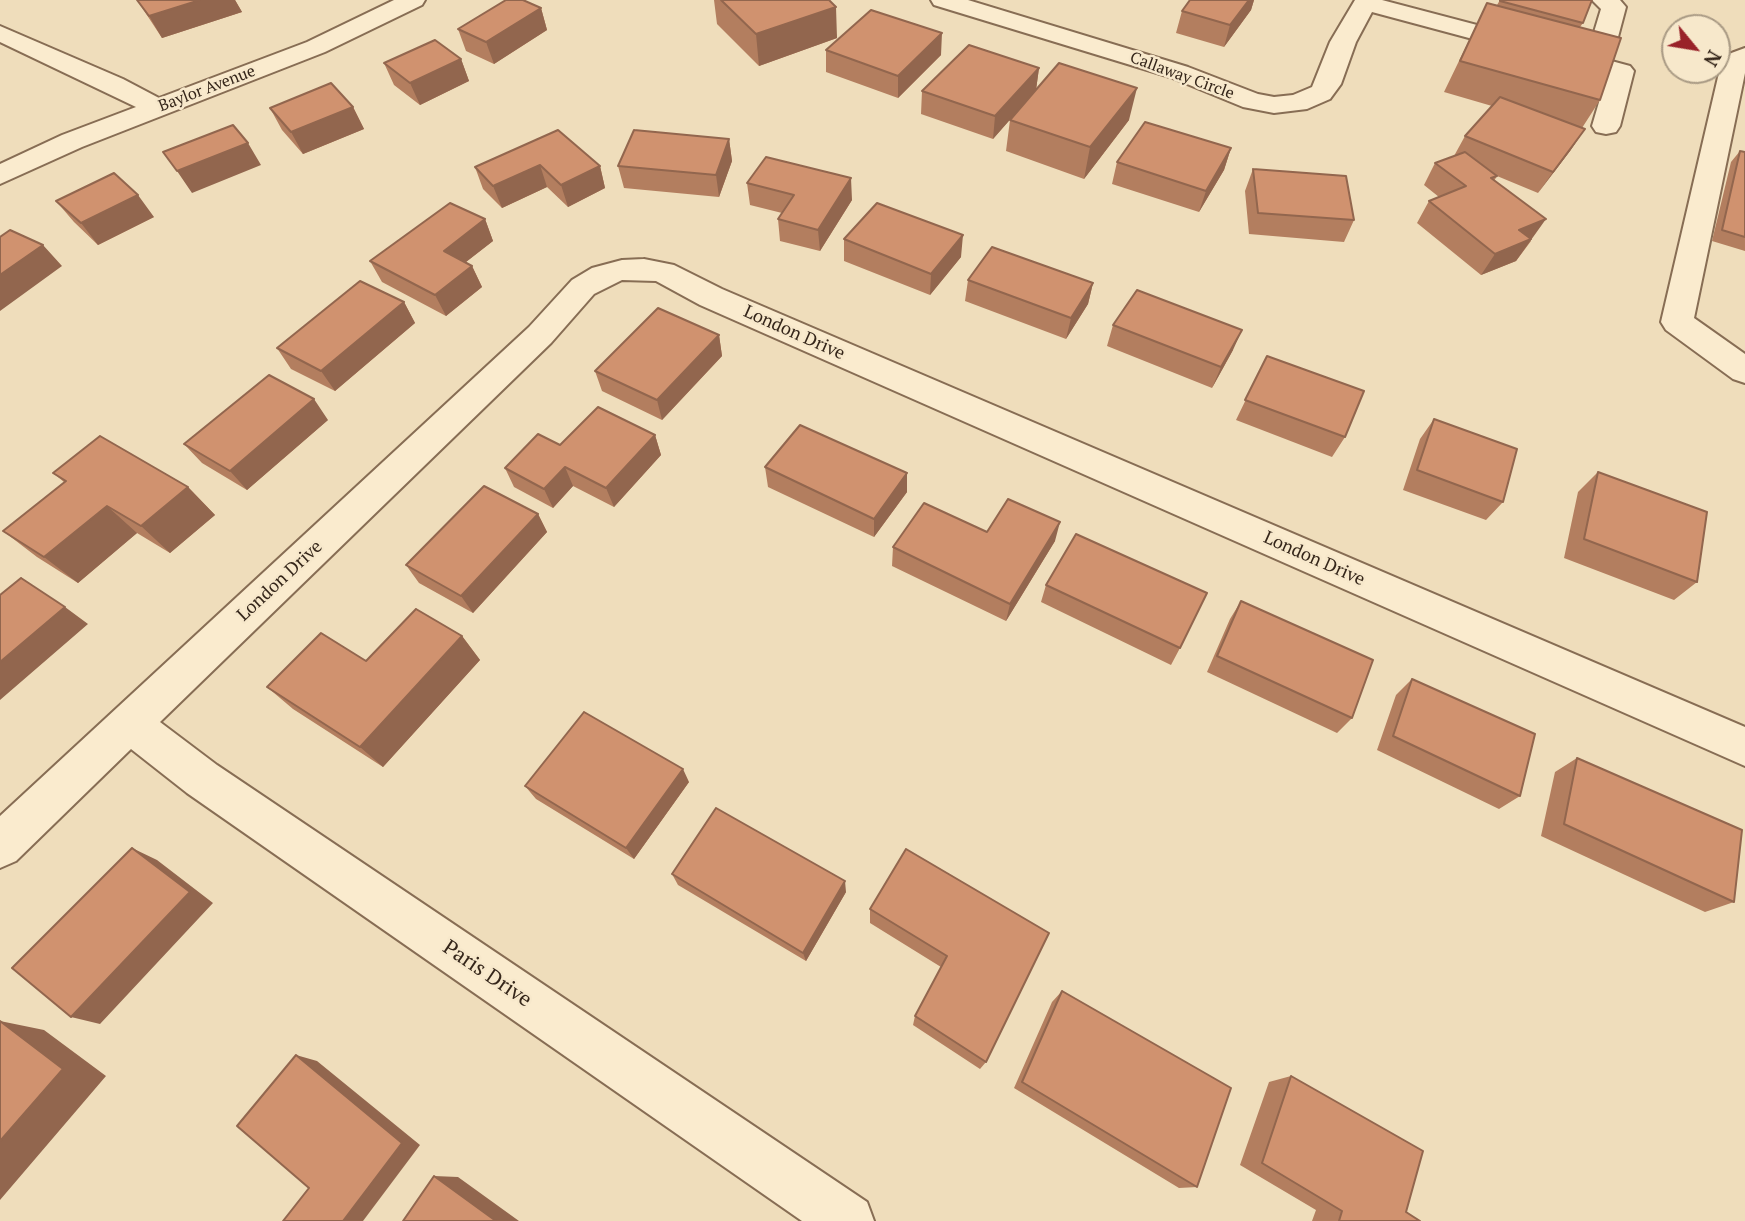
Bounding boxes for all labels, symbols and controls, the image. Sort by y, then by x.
north arrow [1661,14,1731,84]
text: N [1698,46,1727,71]
street label: Callaway Circle [1127,48,1237,104]
street label: Baylor Avenue [156,62,258,116]
street label: London Drive [740,301,848,365]
street label: London Drive [1260,527,1368,591]
street label: London Drive [233,536,327,626]
street label: Paris Drive [438,935,536,1013]

